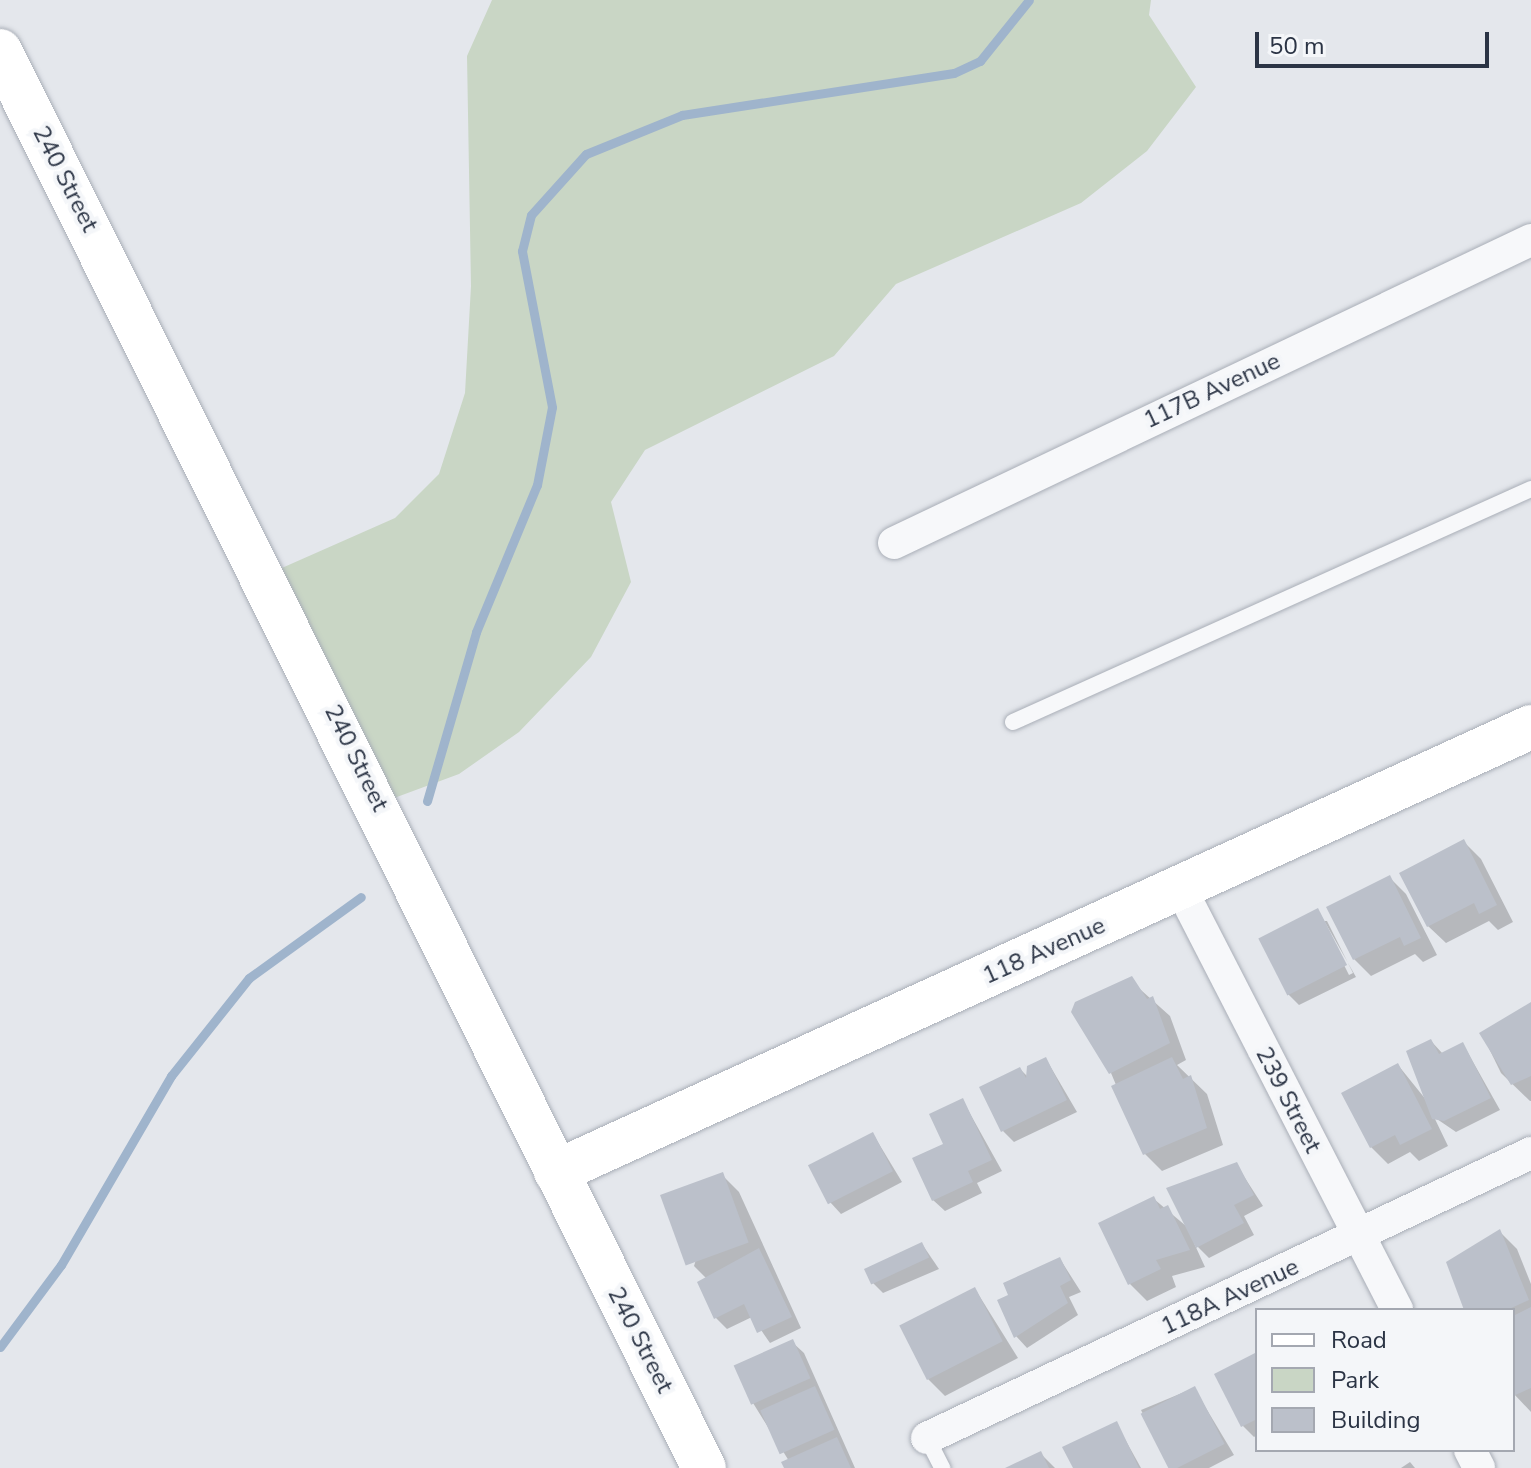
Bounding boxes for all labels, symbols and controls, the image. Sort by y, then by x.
scale bar [1259,16,1493,66]
text: 50 m [1269,30,1325,62]
street label: 240 Street [26,121,104,237]
street label: 117B Avenue [1139,347,1285,435]
street label: 240 Street [318,700,394,816]
street label: 118 Avenue [978,911,1110,991]
street label: 239 Street [1249,1042,1327,1158]
street label: 118A Avenue [1157,1253,1303,1341]
street label: 240 Street [601,1282,679,1398]
legend [1255,1308,1515,1452]
text: Road [1331,1324,1387,1356]
text: Park [1331,1364,1379,1396]
text: Building [1331,1404,1421,1436]

